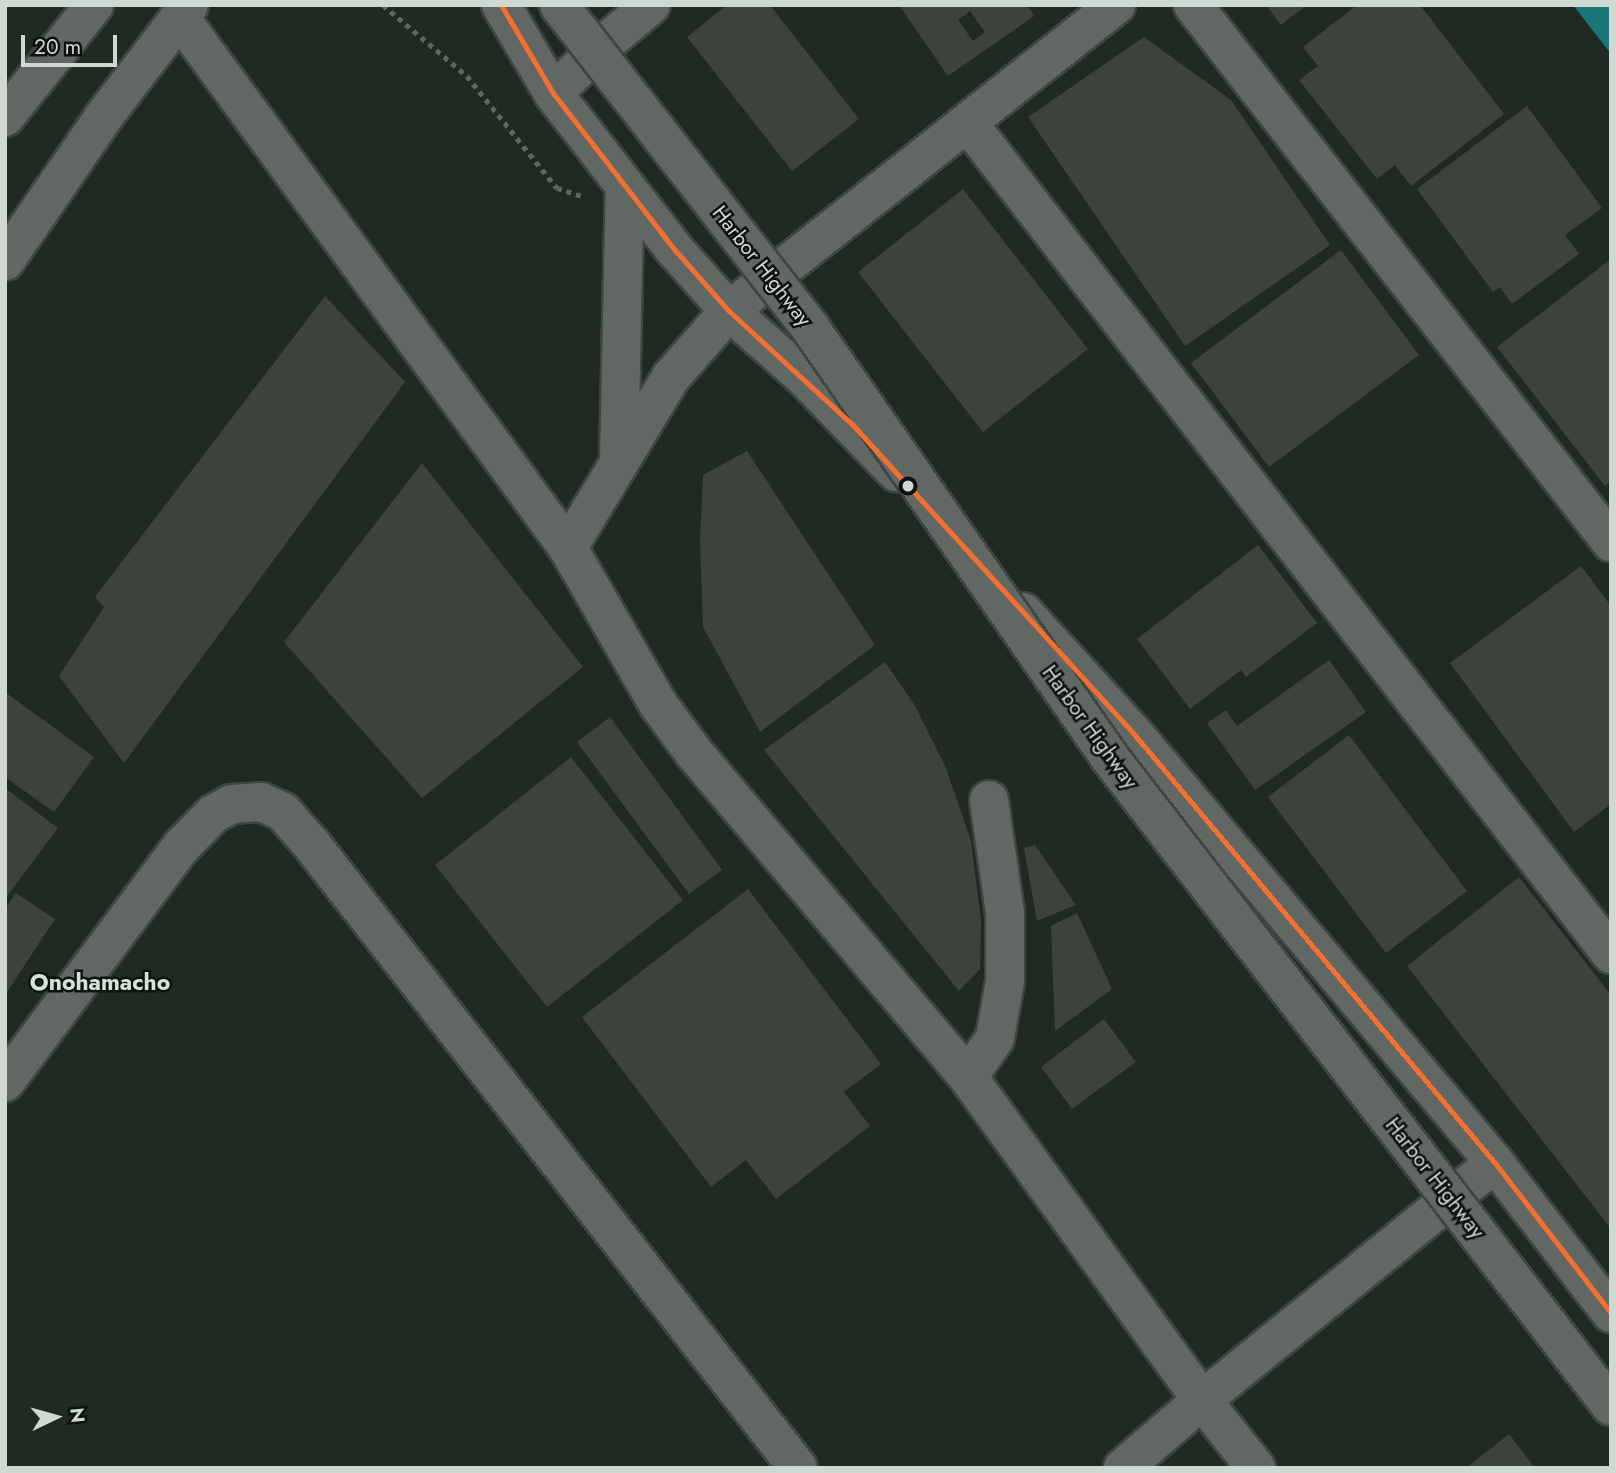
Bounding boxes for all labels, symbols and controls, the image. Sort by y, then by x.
scale bar [24,21,121,65]
text: 20 m [34,32,81,62]
street label: Harbor Highway [707,201,817,331]
unlabelled marker [901,479,915,493]
street label: Harbor Highway [1037,660,1143,794]
district label: Onohamacho [30,968,170,996]
street label: Harbor Highway [1380,1113,1490,1243]
north arrow [21,1382,91,1452]
text: N [63,1406,92,1424]

